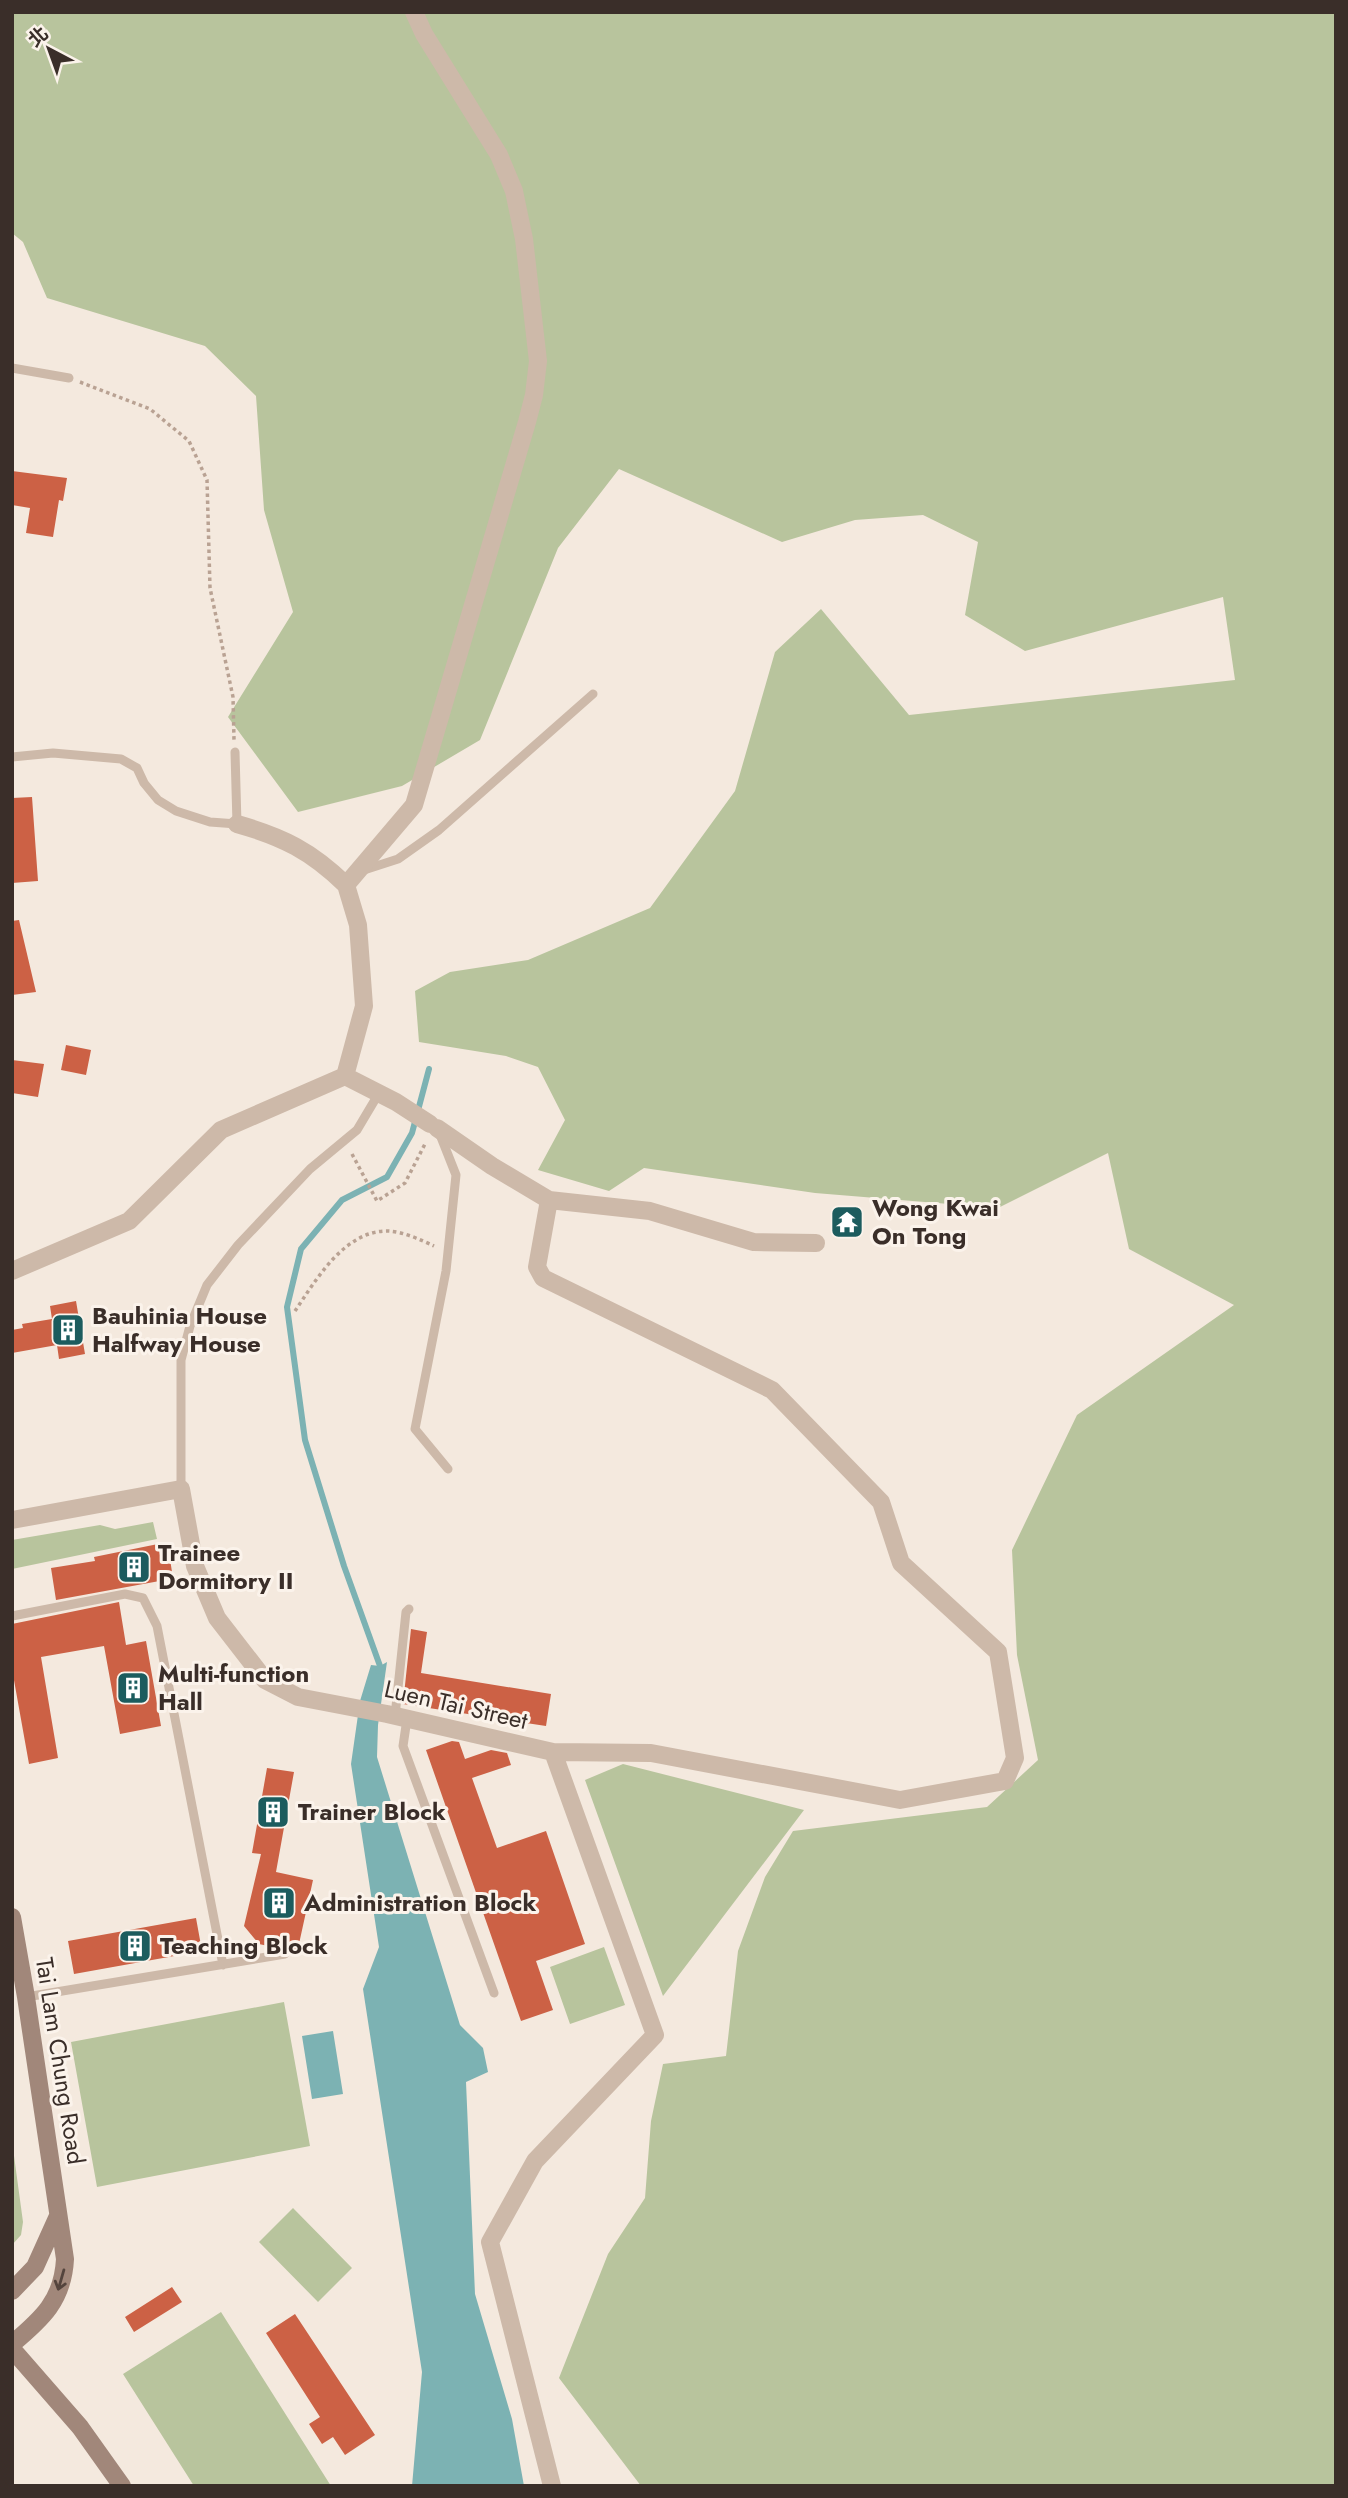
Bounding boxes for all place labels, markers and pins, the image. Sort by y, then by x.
place label: Wong Kwai On Tong [872,1190,999,1253]
temple icon: Wong Kwai On Tong [828,1203,866,1241]
place label: Bauhinia House Halfway House [92,1298,267,1361]
building icon: Bauhinia House Halfway House [49,1311,87,1349]
place label: Trainee Dormitory II [158,1535,293,1598]
building icon: Trainee Dormitory II [115,1548,153,1586]
place label: Multi-function Hall [158,1656,309,1719]
building icon: Multi-function Hall [114,1669,152,1707]
building icon: Trainer Block [254,1793,292,1831]
place label: Trainer Block [298,1794,446,1829]
building icon: Administration Block [260,1884,298,1922]
place label: Administration Block [303,1885,536,1920]
building icon: Teaching Block [116,1927,154,1965]
place label: Teaching Block [160,1928,328,1963]

